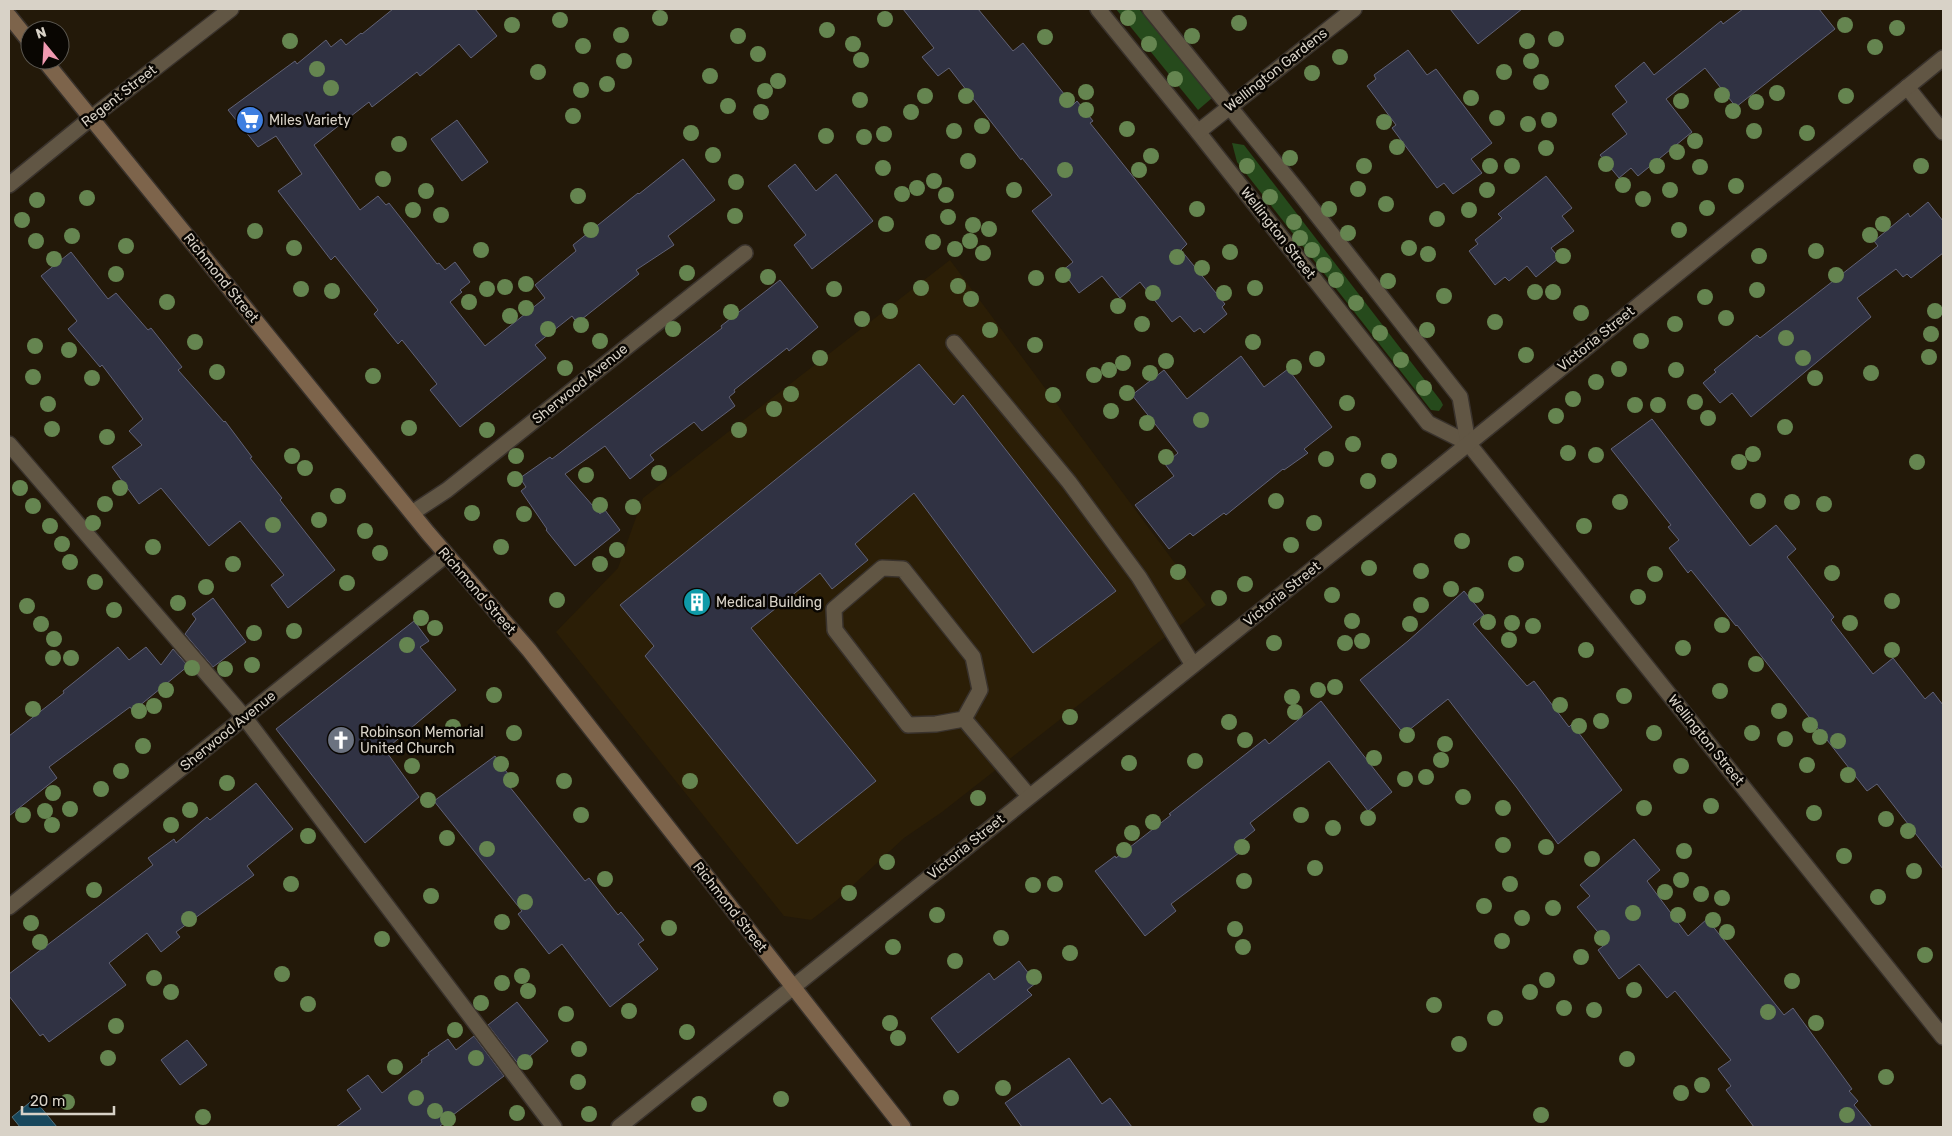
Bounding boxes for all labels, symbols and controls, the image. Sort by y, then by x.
north arrow [20,20,70,70]
text: N [34,23,49,43]
street label: Wellington Gardens [1221,25,1331,115]
street label: Regent Street [78,61,160,131]
supermarket icon: Miles Variety [235,105,265,135]
place label: Miles Variety [269,112,351,129]
street label: Wellington Street [1237,184,1319,283]
street label: Richmond Street [180,230,263,327]
street label: Victoria Street [1554,302,1638,375]
street label: Sherwood Avenue [529,340,631,428]
street label: Richmond Street [434,544,520,638]
street label: Victoria Street [1240,557,1324,630]
building icon: Medical Building [682,587,712,617]
place label: Medical Building [716,594,822,611]
street label: Sherwood Avenue [177,687,279,775]
street label: Wellington Street [1664,691,1748,789]
place label: Robinson Memorial United Church [360,724,484,757]
church icon: Robinson Memorial United Church [326,725,356,755]
street label: Victoria Street [924,810,1008,883]
street label: Richmond Street [689,858,771,956]
scale bar [22,1084,115,1116]
text: 20 m [30,1092,65,1110]

